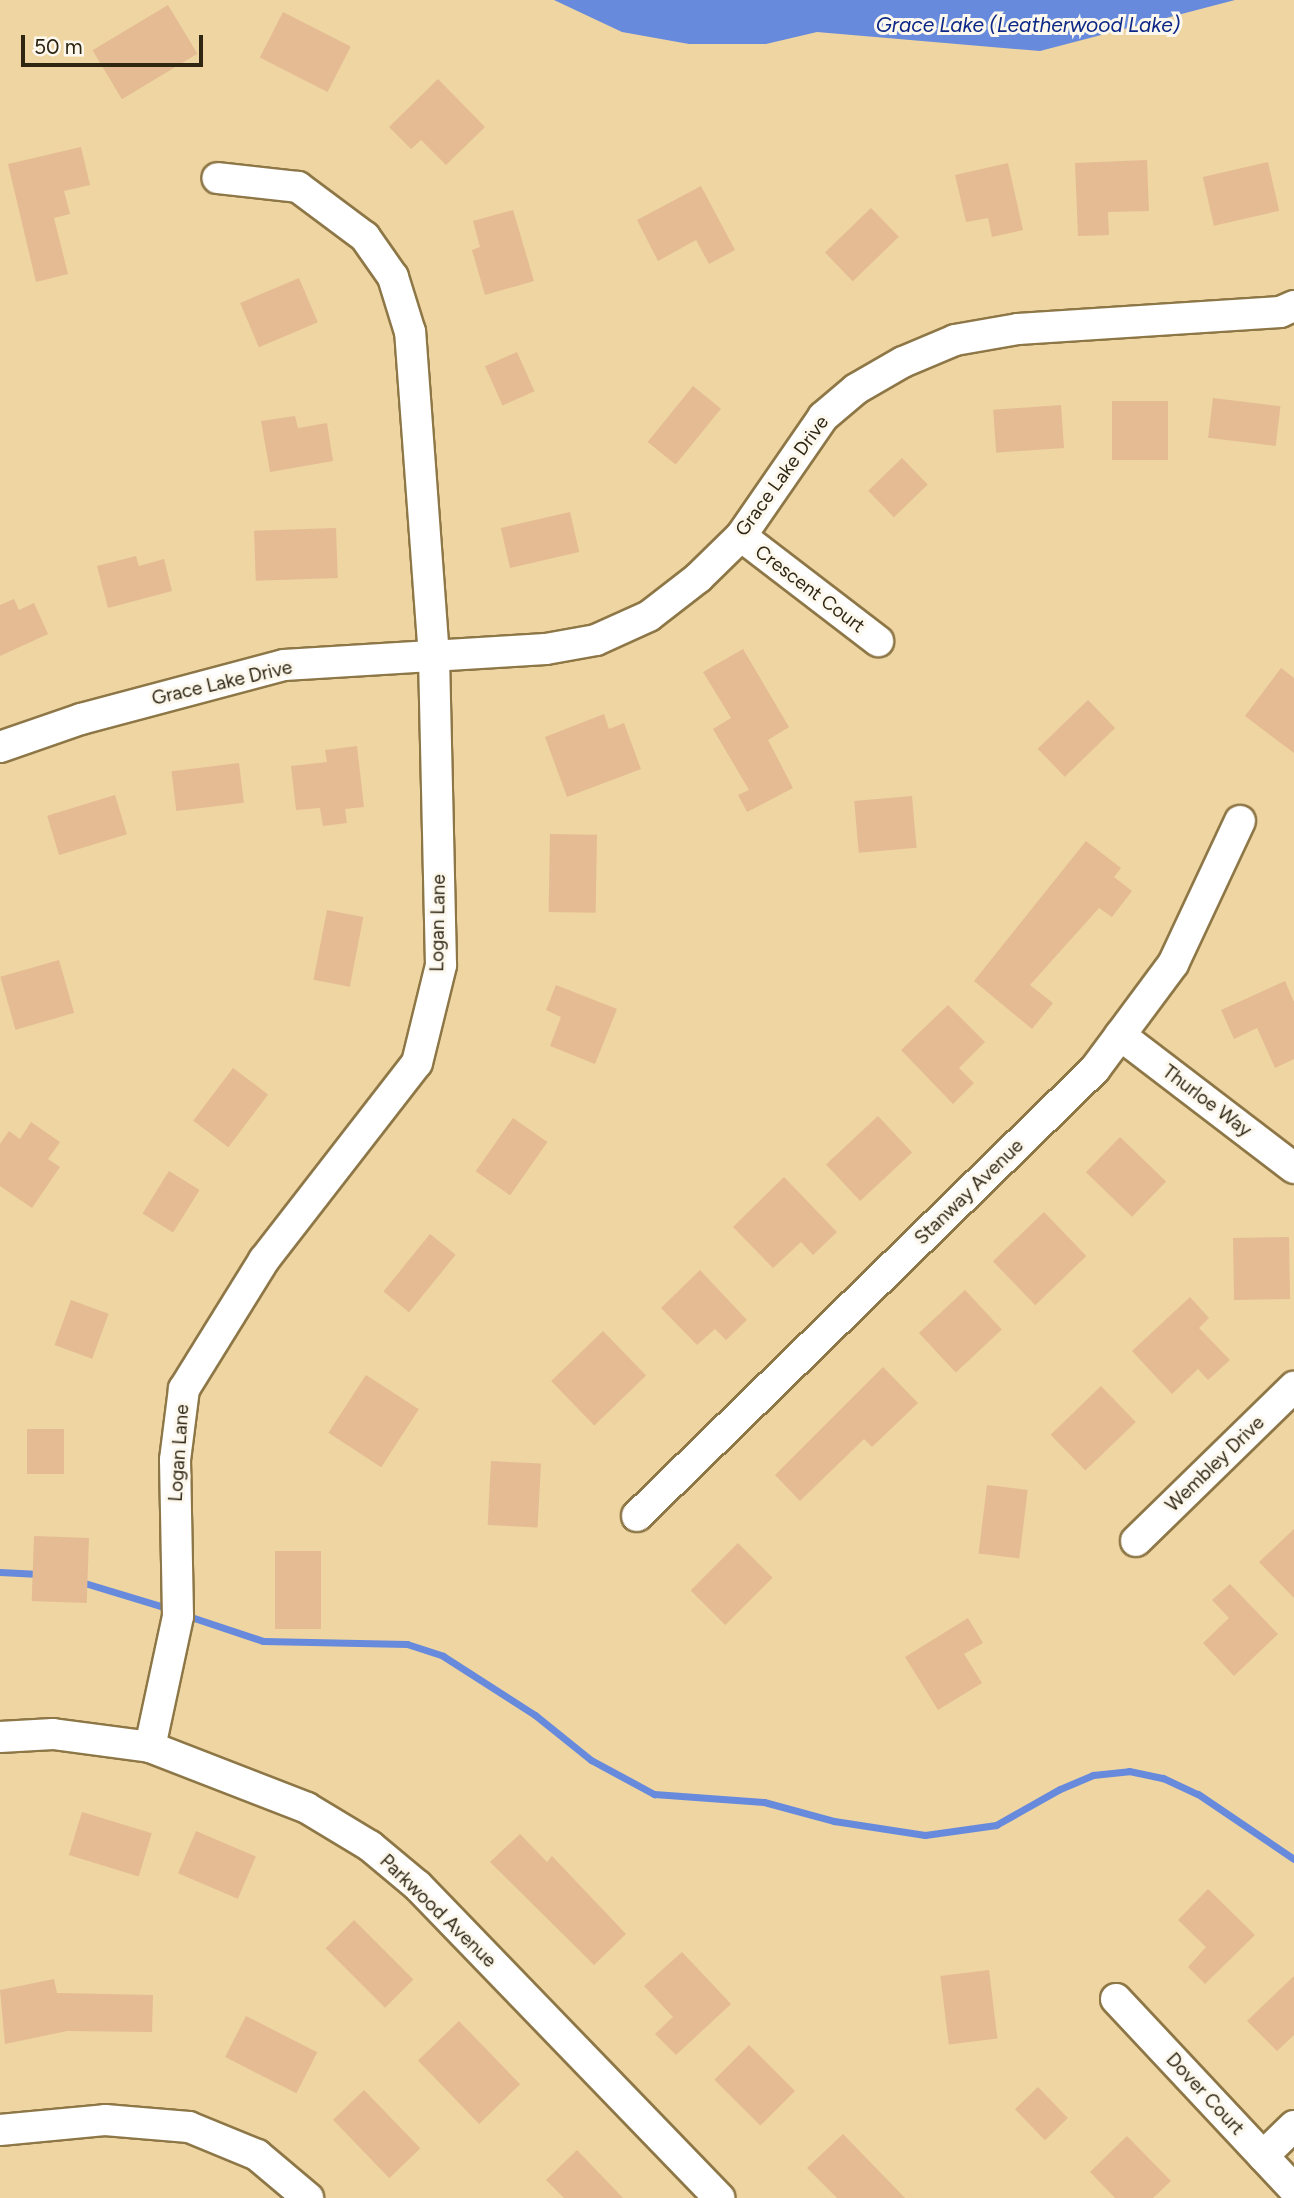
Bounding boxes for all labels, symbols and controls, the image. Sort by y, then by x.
water label: Grace Lake (Leatherwood Lake) [876,12,1180,38]
scale bar [24,21,206,65]
text: 50 m [34,34,83,59]
street label: Grace Lake Drive [731,411,833,541]
street label: Crescent Court [751,540,869,638]
street label: Grace Lake Drive [150,656,294,710]
street label: Logan Lane [426,874,450,972]
street label: Thurloe Way [1158,1060,1256,1142]
street label: Stanway Avenue [910,1134,1028,1250]
street label: Logan Lane [164,1404,194,1502]
street label: Wembley Drive [1161,1411,1269,1517]
street label: Parkwood Avenue [375,1850,501,1972]
street label: Dover Court [1161,2048,1249,2140]

